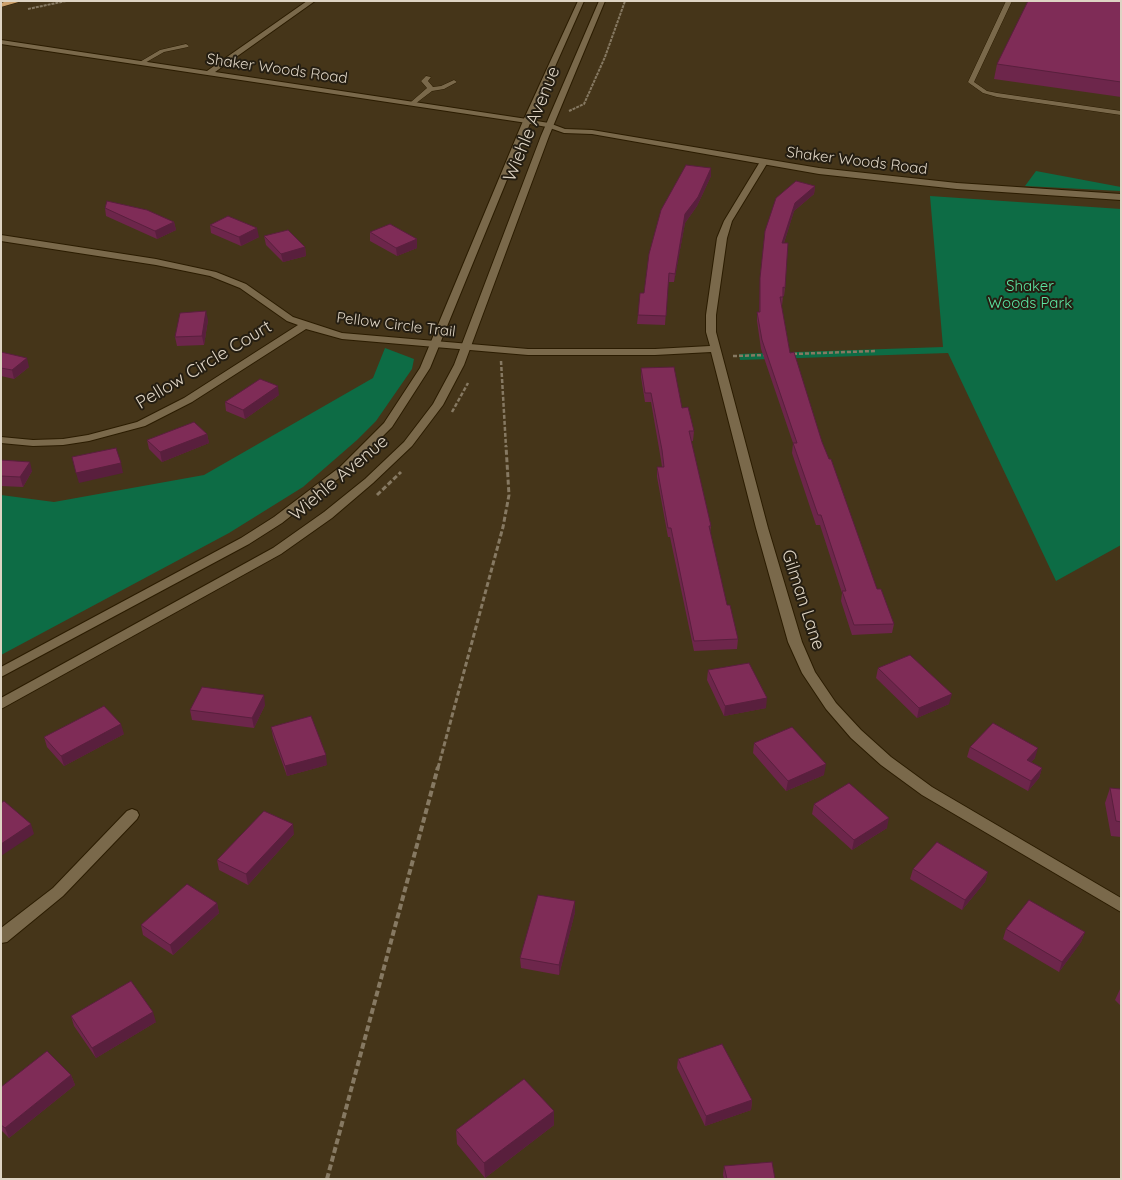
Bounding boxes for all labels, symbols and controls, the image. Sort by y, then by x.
street label: Shaker Woods Road [205,50,349,88]
street label: Wiehle Avenue [499,63,565,185]
street label: Shaker Woods Road [785,143,929,179]
park label: Shaker Woods Park [988,277,1072,312]
street label: Pellow Circle Trail [335,309,457,341]
street label: Pellow Circle Court [132,316,276,414]
street label: Wiehle Avenue [285,430,393,526]
street label: Gilman Lane [777,547,829,653]

